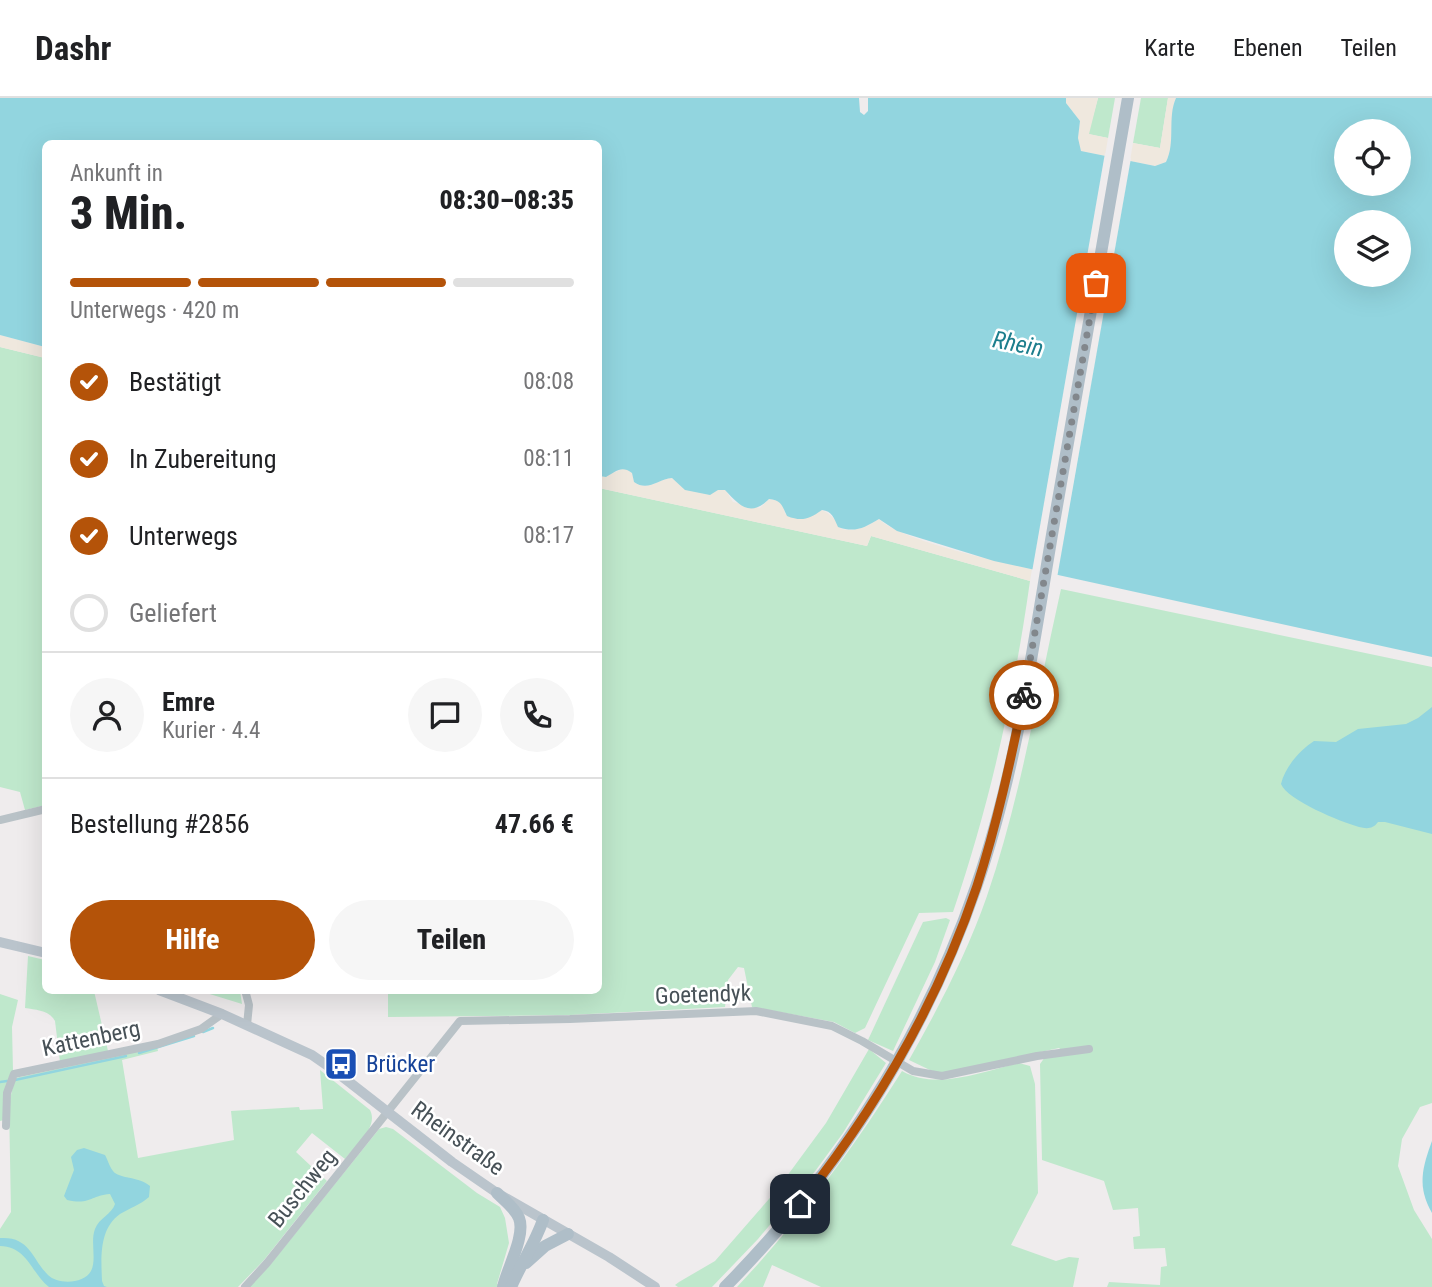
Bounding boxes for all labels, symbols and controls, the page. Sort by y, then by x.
text: Dashr [35,29,111,68]
text: Karte [1144,34,1195,62]
text: Ebenen [1233,34,1303,62]
text: Teilen [1341,34,1397,62]
map controls [1334,119,1411,287]
button: locate [1334,119,1411,196]
text: Ankunft in [70,160,163,187]
text: 08:30–08:35 [440,185,574,215]
text: 3 Min. [70,186,187,240]
button: layers [1334,210,1411,287]
pin [1066,253,1126,313]
icon: bag [1077,264,1115,302]
text: Unterwegs · 420 m [70,297,239,324]
water label: Rhein [990,325,1046,363]
icon: check [70,363,108,401]
text: Bestätigt [129,367,222,397]
text: 08:08 [523,368,574,395]
icon: check [70,440,108,478]
text: In Zubereitung [129,444,277,474]
text: 08:11 [523,445,574,472]
icon: check [70,517,108,555]
text: Unterwegs [129,521,238,551]
text: 08:17 [523,522,574,549]
text: Geliefert [129,598,217,628]
courier [989,660,1059,730]
icon: bike [1005,676,1043,714]
button: person [70,678,144,752]
button: chat [408,678,482,752]
button: phone [500,678,574,752]
text: Emre [162,687,215,717]
text: Kurier · 4.4 [162,717,260,744]
text: Bestellung #2856 [70,809,250,839]
text: 47.66 € [495,809,574,839]
button: Hilfe [70,900,315,980]
button: Teilen [329,900,574,980]
street label: Goetendyk [655,979,752,1010]
street label: Kattenberg [40,1015,143,1062]
bus stop icon: Brücker [322,1045,360,1083]
place label: Brücker [366,1051,435,1078]
street label: Rheinstraße [406,1096,509,1181]
street label: Buschweg [263,1144,342,1233]
pin [770,1174,830,1234]
icon: home [781,1185,819,1223]

